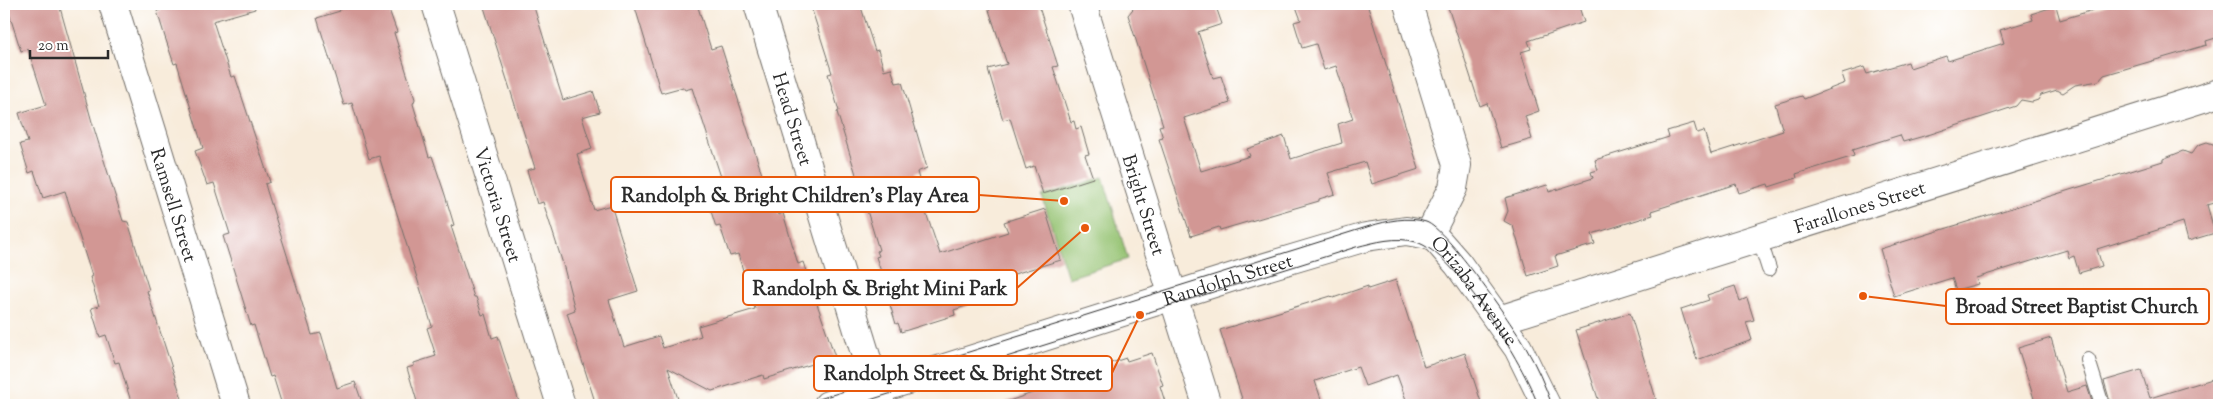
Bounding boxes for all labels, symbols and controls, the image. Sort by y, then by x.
scale bar [30,28,108,60]
text: 20 m [38,36,69,57]
street label: Head Street [764,69,818,170]
street label: Victoria Street [465,144,527,267]
street label: Ramsell Street [142,145,203,266]
street label: Bright Street [1114,151,1171,260]
street label: Farallones Street [1791,175,1930,242]
callout: Randolph & Bright Children’s Play Area [611,177,979,212]
text: Randolph & Bright Children’s Play Area [621,183,970,212]
street label: Orizaba Avenue [1423,231,1523,352]
street label: Randolph Street [1160,248,1297,314]
callout: Randolph & Bright Mini Park [743,270,1017,305]
text: Randolph & Bright Mini Park [753,276,1008,305]
callout: Broad Street Baptist Church [1946,289,2209,324]
text: Broad Street Baptist Church [1956,294,2199,323]
callout: Randolph Street & Bright Street [814,356,1112,391]
text: Randolph Street & Bright Street [824,361,1102,390]

